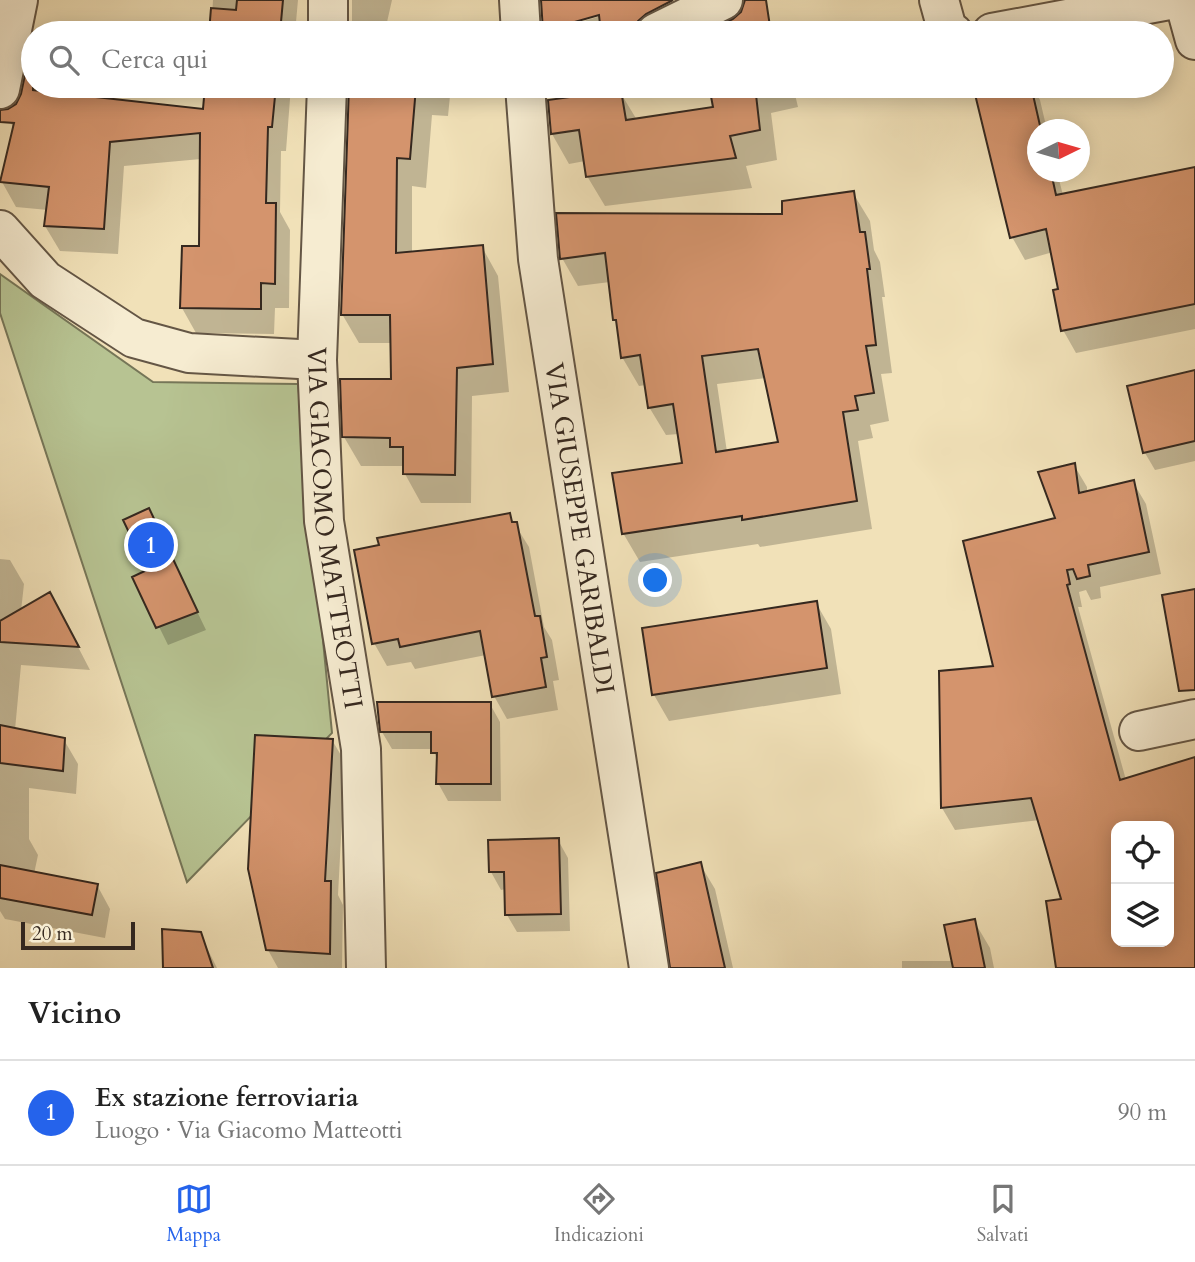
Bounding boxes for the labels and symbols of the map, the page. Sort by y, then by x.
north arrow [1027,119,1090,182]
street label: VIA GIACOMO MATTEOTTI [299,346,372,711]
street label: VIA GIUSEPPE GARIBALDI [537,360,623,696]
pin: 1 [128,519,174,571]
your location [638,563,672,597]
scale bar [21,919,135,951]

